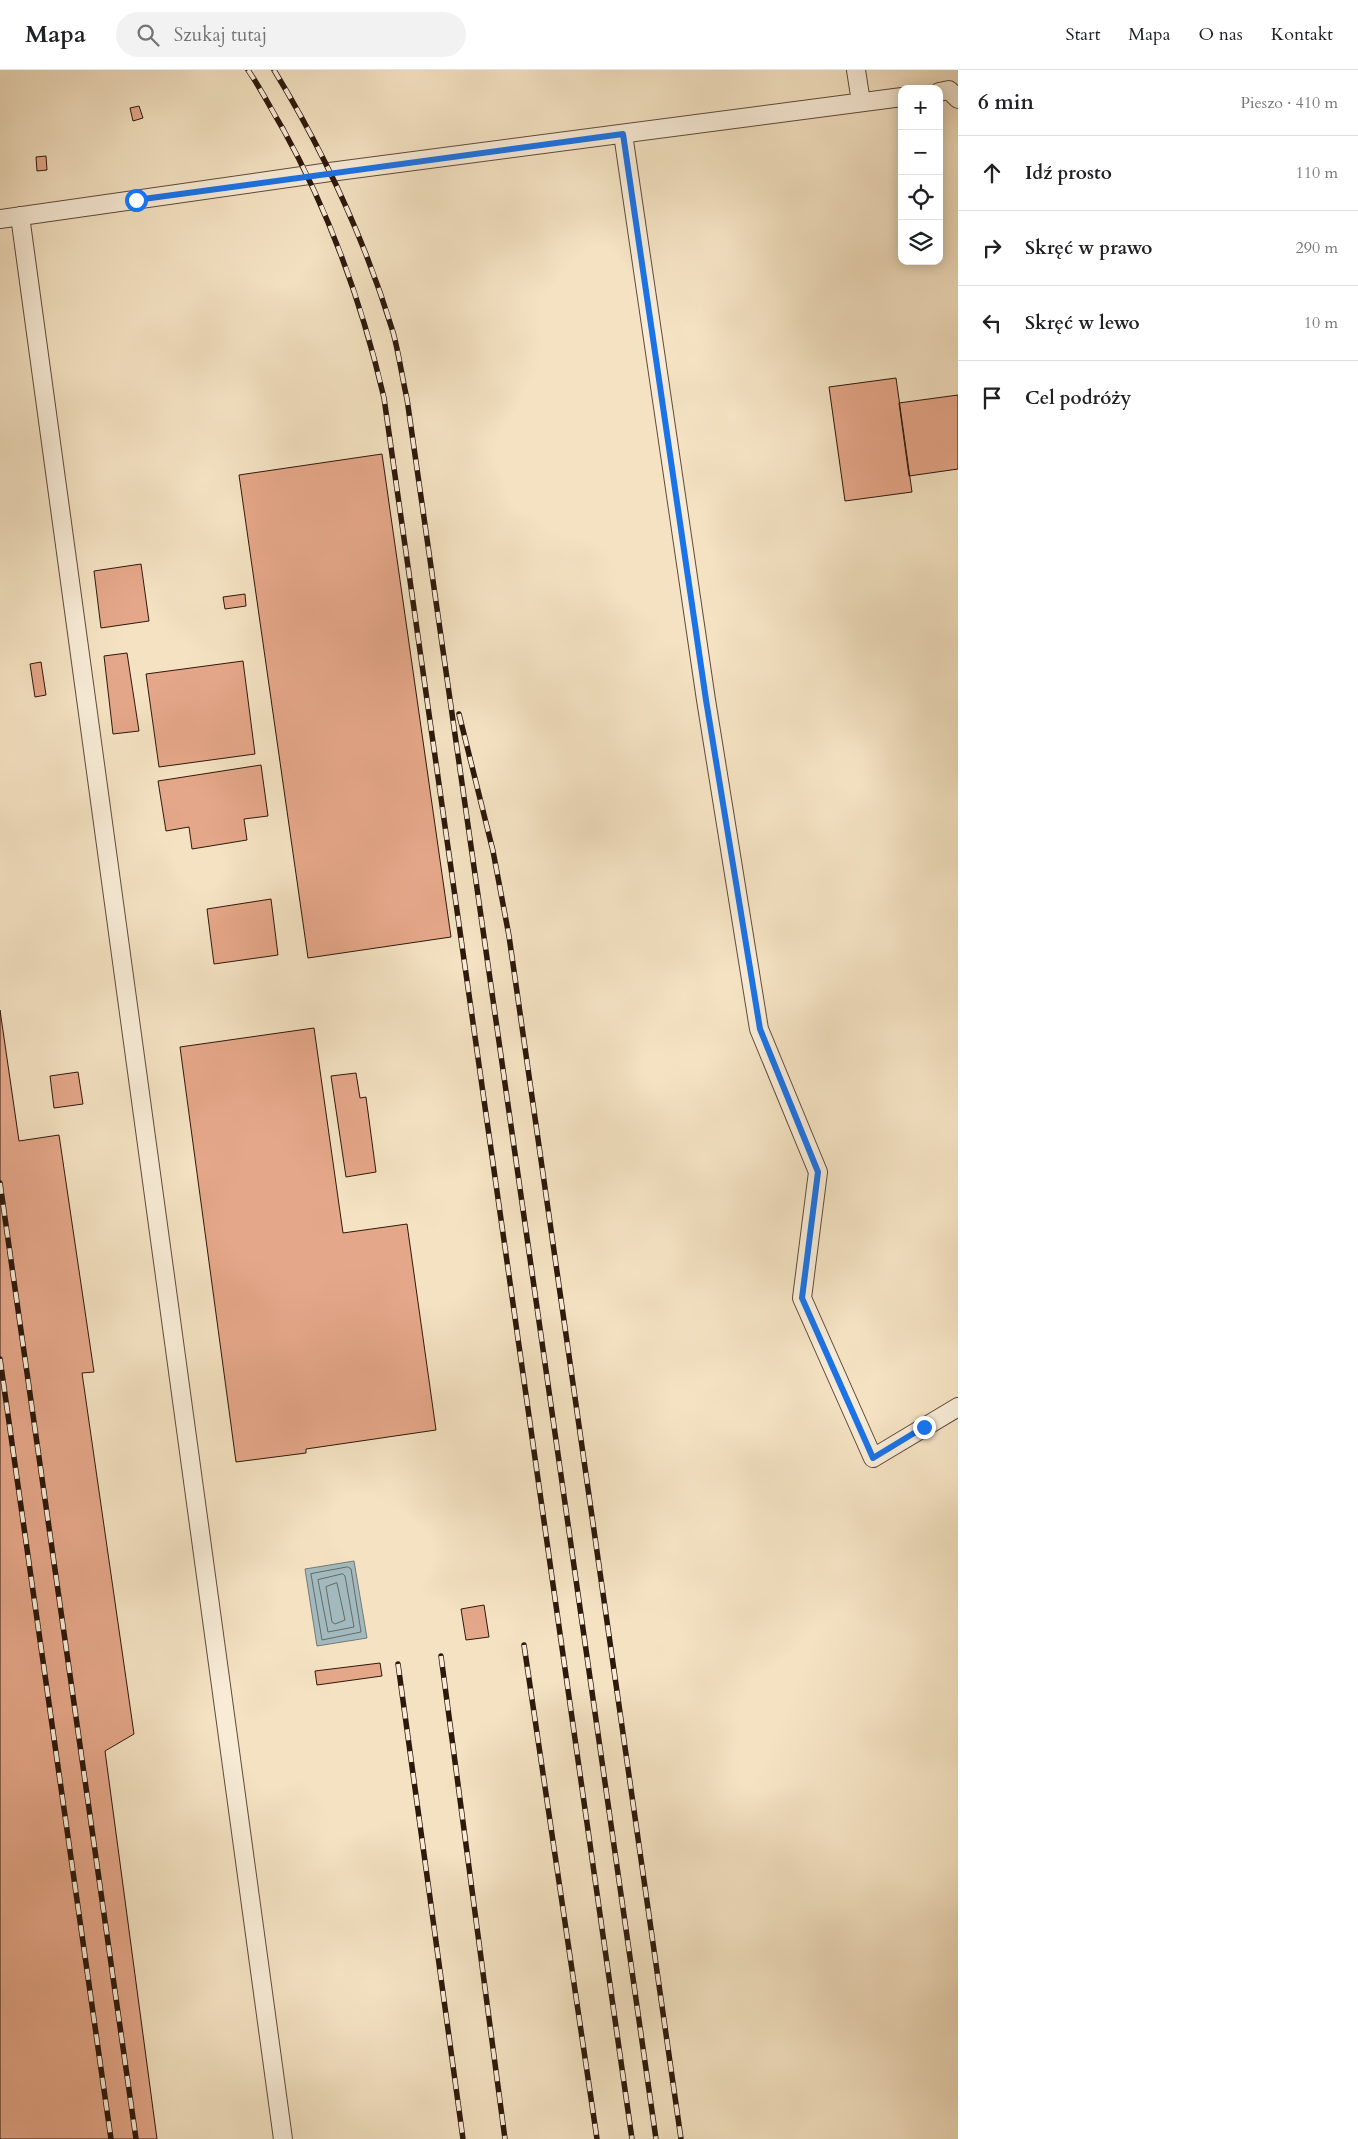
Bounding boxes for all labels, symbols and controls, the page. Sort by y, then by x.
search box [116,12,466,57]
text: Mapa [25,18,86,51]
icon: search [134,21,162,49]
text: Szukaj tutaj [174,22,267,48]
text: Start [1066,22,1100,47]
text: Mapa [1128,22,1170,47]
text: O nas [1198,22,1243,47]
text: Kontakt [1271,22,1333,47]
map controls [898,85,943,265]
button: + [898,85,943,130]
text: 6 min [978,88,1034,117]
text: Pieszo · 410 m [1241,92,1338,114]
button: − [898,130,943,175]
icon: ahead [978,159,1006,187]
text: Idź prosto [1025,160,1112,186]
text: 110 m [1296,162,1338,184]
button: locate [898,175,943,220]
route start [125,189,148,212]
button: layers [898,220,943,265]
icon: right [978,234,1006,262]
text: Skręć w prawo [1025,235,1152,261]
text: 290 m [1296,237,1338,259]
icon: left [978,309,1006,337]
text: Skręć w lewo [1025,310,1140,336]
text: 10 m [1304,312,1338,334]
icon: arrive [978,384,1006,412]
text: Cel podróży [1025,385,1131,411]
route end [913,1416,936,1439]

